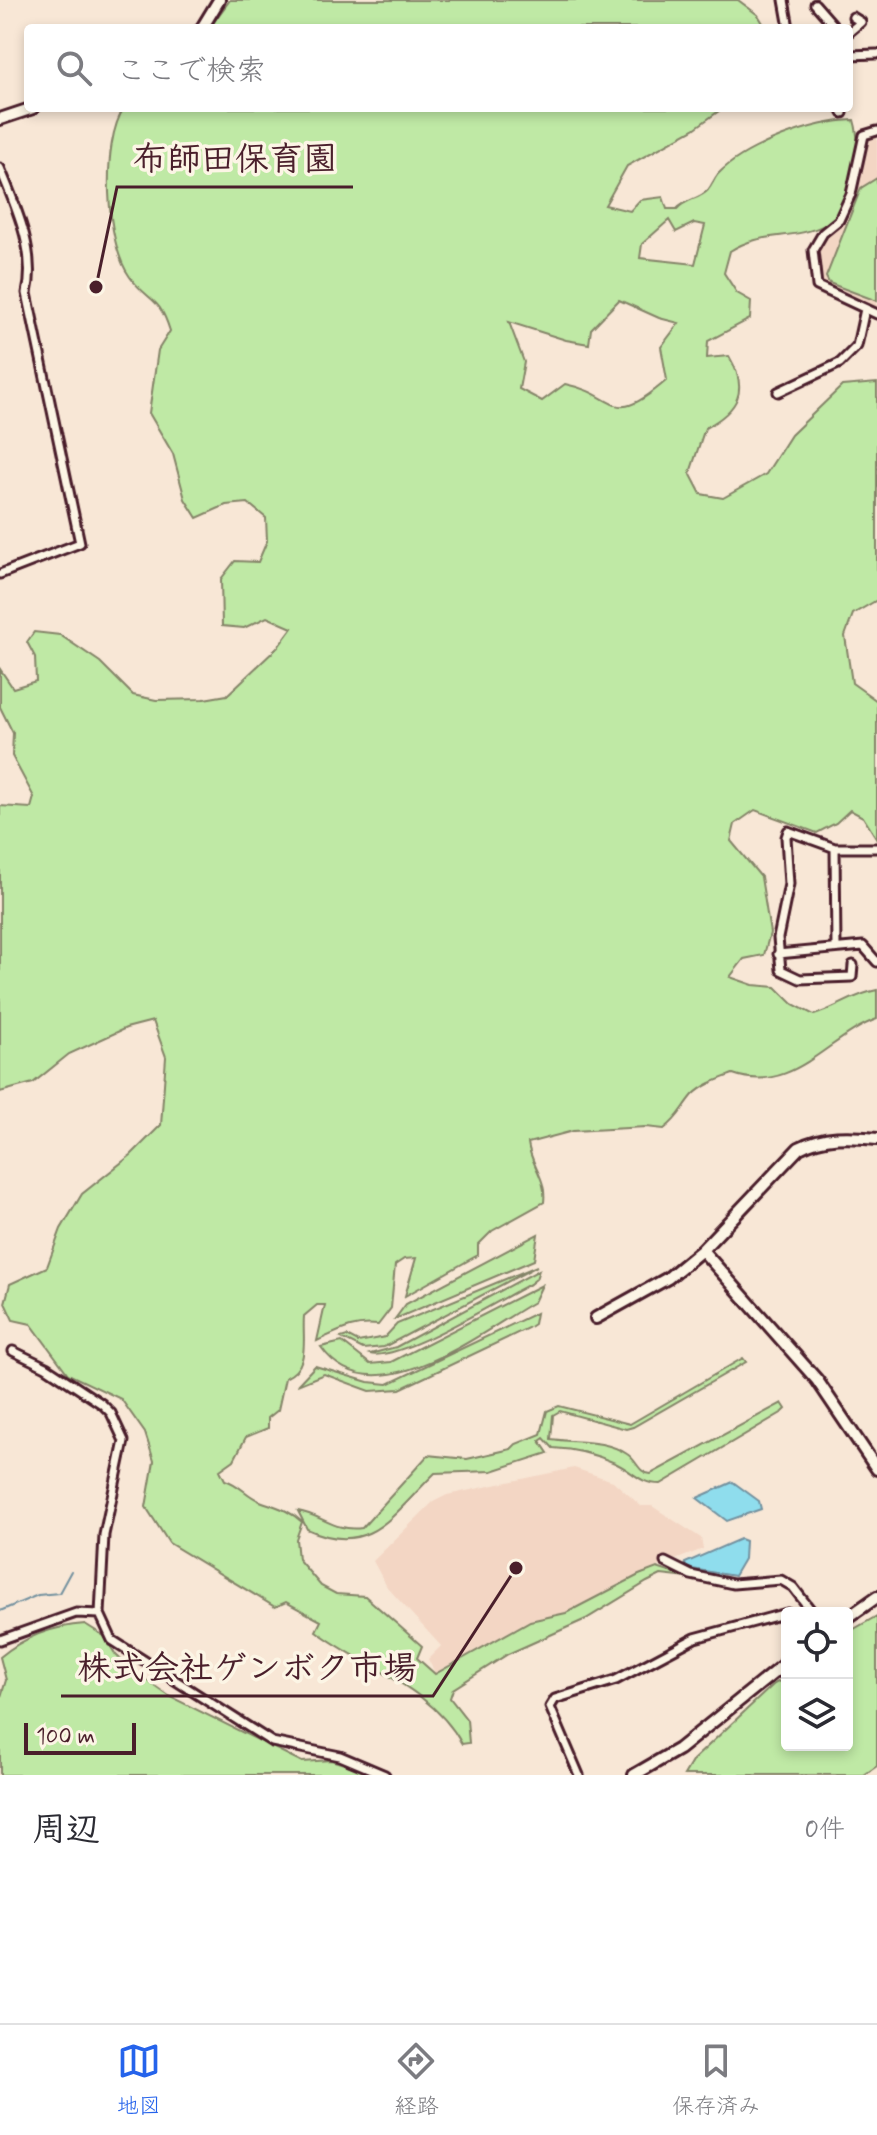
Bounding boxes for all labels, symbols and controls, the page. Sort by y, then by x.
search box [24,24,853,112]
icon: search [52,46,96,90]
text: ここで検索 [116,52,266,91]
callout: 布師田保育園 [117,129,353,187]
text: 布師田保育園 [133,138,337,183]
map controls [781,1607,853,1751]
button: locate [781,1607,853,1679]
callout: 株式会社ゲンボク市場 [61,1638,433,1696]
text: 株式会社ゲンボク市場 [77,1647,417,1692]
button: layers [781,1679,853,1751]
scale bar [24,1719,136,1755]
text: 100 m [36,1723,95,1751]
text: 周辺 [32,1808,100,1853]
text: 0件 [804,1813,845,1847]
tab: 地図 [117,2039,161,2121]
tab: 経路 [394,2039,438,2121]
tab: 保存済み [672,2039,760,2121]

